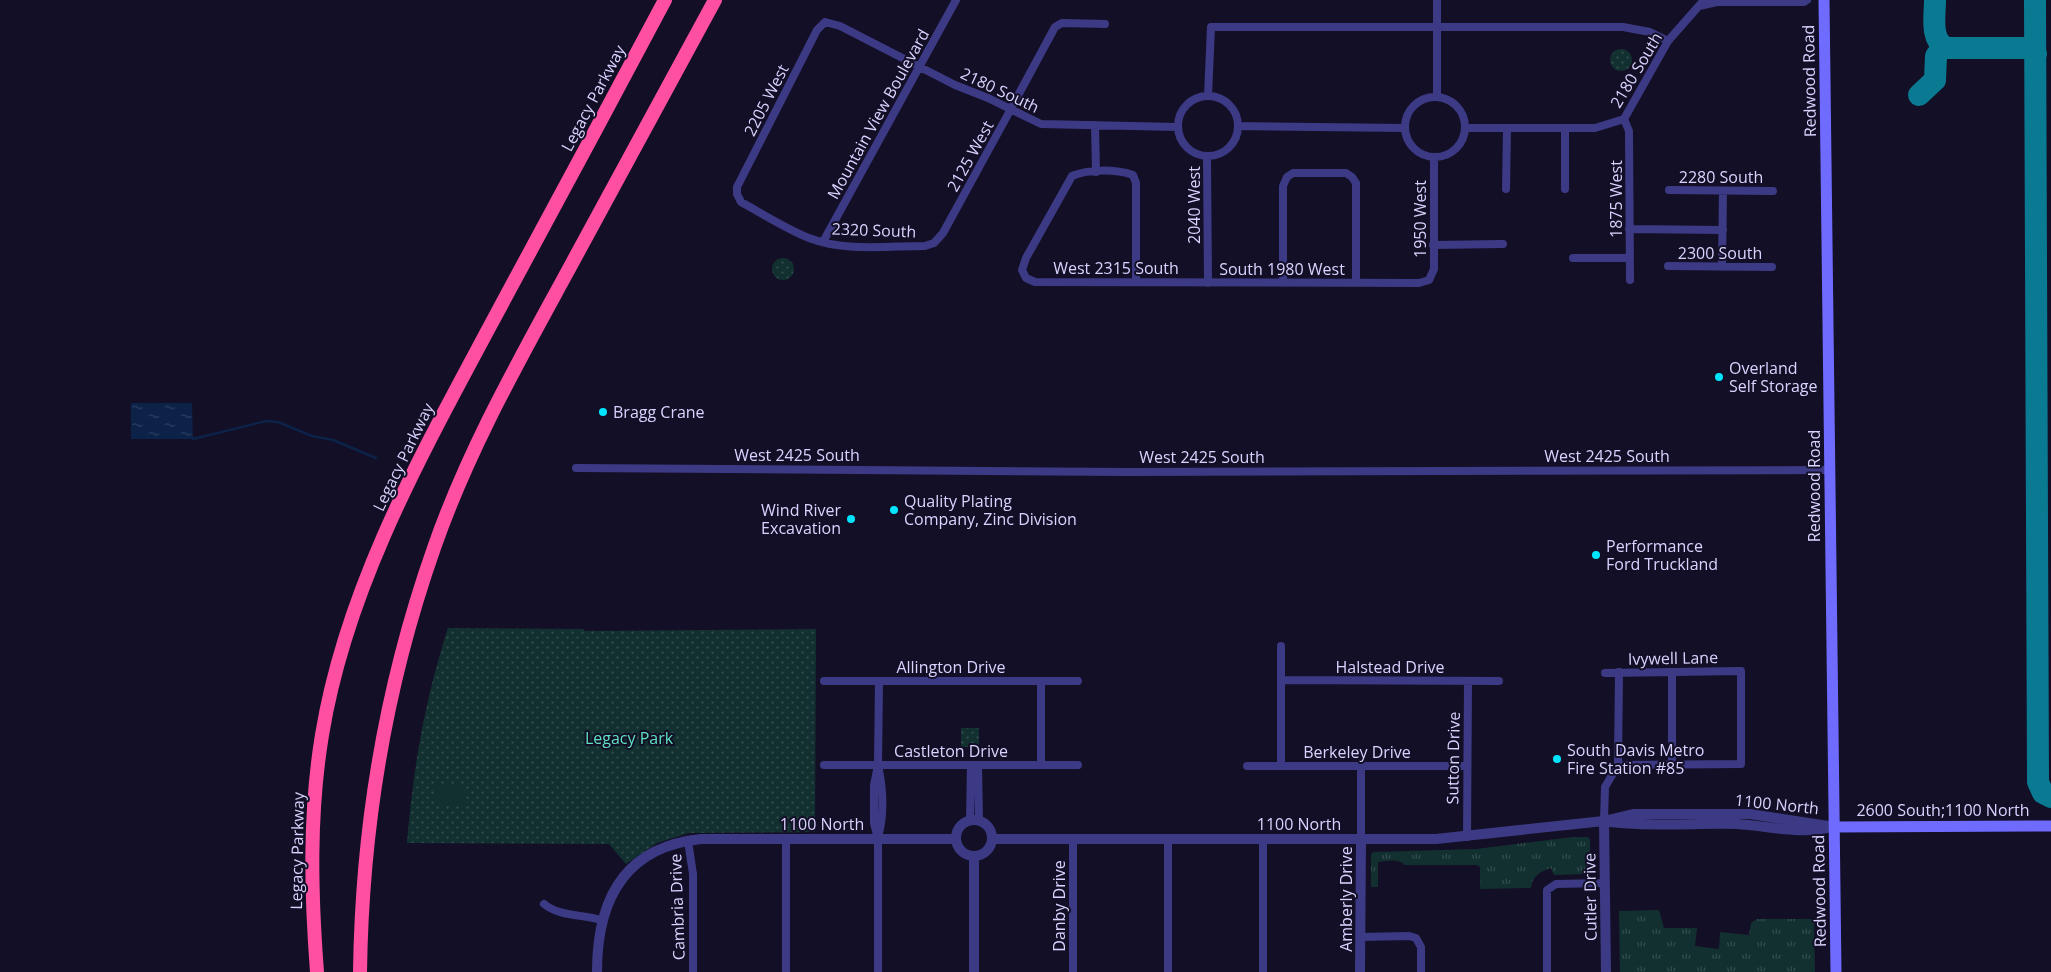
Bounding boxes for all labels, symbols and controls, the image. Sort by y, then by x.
street label: Mountain View Boulevard [822,25,934,203]
street label: Redwood Road [1797,25,1821,137]
street label: 2180 South [1605,28,1667,112]
street label: Legacy Parkway [556,40,631,155]
street label: 2205 West [739,60,794,140]
street label: 2180 South [957,62,1043,118]
street label: 2125 West [942,116,999,195]
street label: 1875 West [1605,160,1627,238]
street label: 2040 West [1183,166,1205,244]
street label: 2280 South [1679,166,1763,188]
street label: 1950 West [1409,180,1431,258]
street label: 2320 South [831,218,917,242]
street label: 2300 South [1678,242,1762,264]
street label: West 2315 South [1053,257,1179,279]
street label: South 1980 West [1219,258,1345,280]
place label: Overland Self Storage [1729,357,1818,397]
marker: Overland Self Storage [1713,371,1725,383]
street label: Legacy Parkway [367,398,439,515]
place label: Bragg Crane [613,401,705,423]
marker: Bragg Crane [597,406,609,418]
street label: Redwood Road [1803,430,1825,542]
street label: West 2425 South [734,444,860,466]
street label: West 2425 South [1544,445,1670,467]
street label: West 2425 South [1139,446,1265,468]
place label: Quality Plating Company, Zinc Division [904,490,1077,530]
place label: Wind River Excavation [761,499,841,539]
marker: Quality Plating Company, Zinc Division [888,504,900,516]
marker: Wind River Excavation [845,513,857,525]
place label: Performance Ford Truckland [1606,535,1718,575]
marker: Performance Ford Truckland [1590,549,1602,561]
street label: Ivywell Lane [1628,646,1718,670]
street label: Allington Drive [896,656,1006,678]
street label: Halstead Drive [1335,656,1445,678]
street label: Sutton Drive [1441,711,1465,805]
park label: Legacy Park [585,727,674,749]
place label: South Davis Metro Fire Station #85 [1567,739,1704,779]
street label: Castleton Drive [894,740,1008,762]
street label: Berkeley Drive [1303,741,1411,763]
marker: South Davis Metro Fire Station #85 [1551,753,1563,765]
street label: 1100 North [1734,789,1820,819]
street label: Legacy Parkway [285,791,309,910]
street label: 2600 South;1100 North [1856,799,2030,821]
street label: 1100 North [780,813,864,835]
street label: 1100 North [1257,813,1341,835]
street label: Redwood Road [1807,835,1831,947]
street label: Amberly Drive [1335,846,1357,952]
street label: Cambria Drive [664,853,690,961]
street label: Cutler Drive [1578,853,1602,941]
street label: Danby Drive [1048,860,1070,952]

